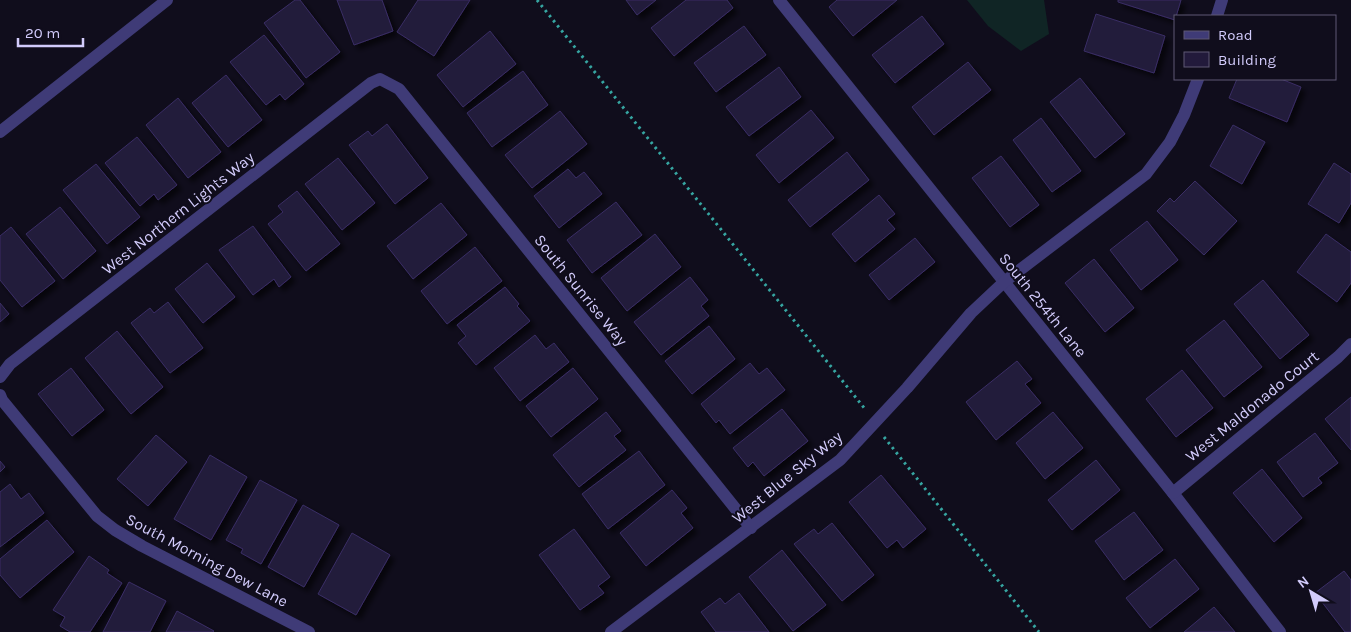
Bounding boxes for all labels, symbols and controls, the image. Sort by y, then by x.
scale bar [18,15,82,47]
legend [1174,15,1336,80]
text: 20 m [25,24,60,42]
text: Road [1218,26,1253,44]
text: Building [1218,51,1276,69]
street label: West Northern Lights Way [98,147,258,278]
street label: South Sunrise Way [530,231,632,350]
street label: South 254th Lane [995,249,1091,361]
street label: West Maldonado Court [1182,346,1322,466]
street label: West Blue Sky Way [728,426,846,527]
street label: South Morning Dew Lane [123,509,291,611]
north arrow [1286,567,1336,617]
text: N [1294,572,1312,592]

